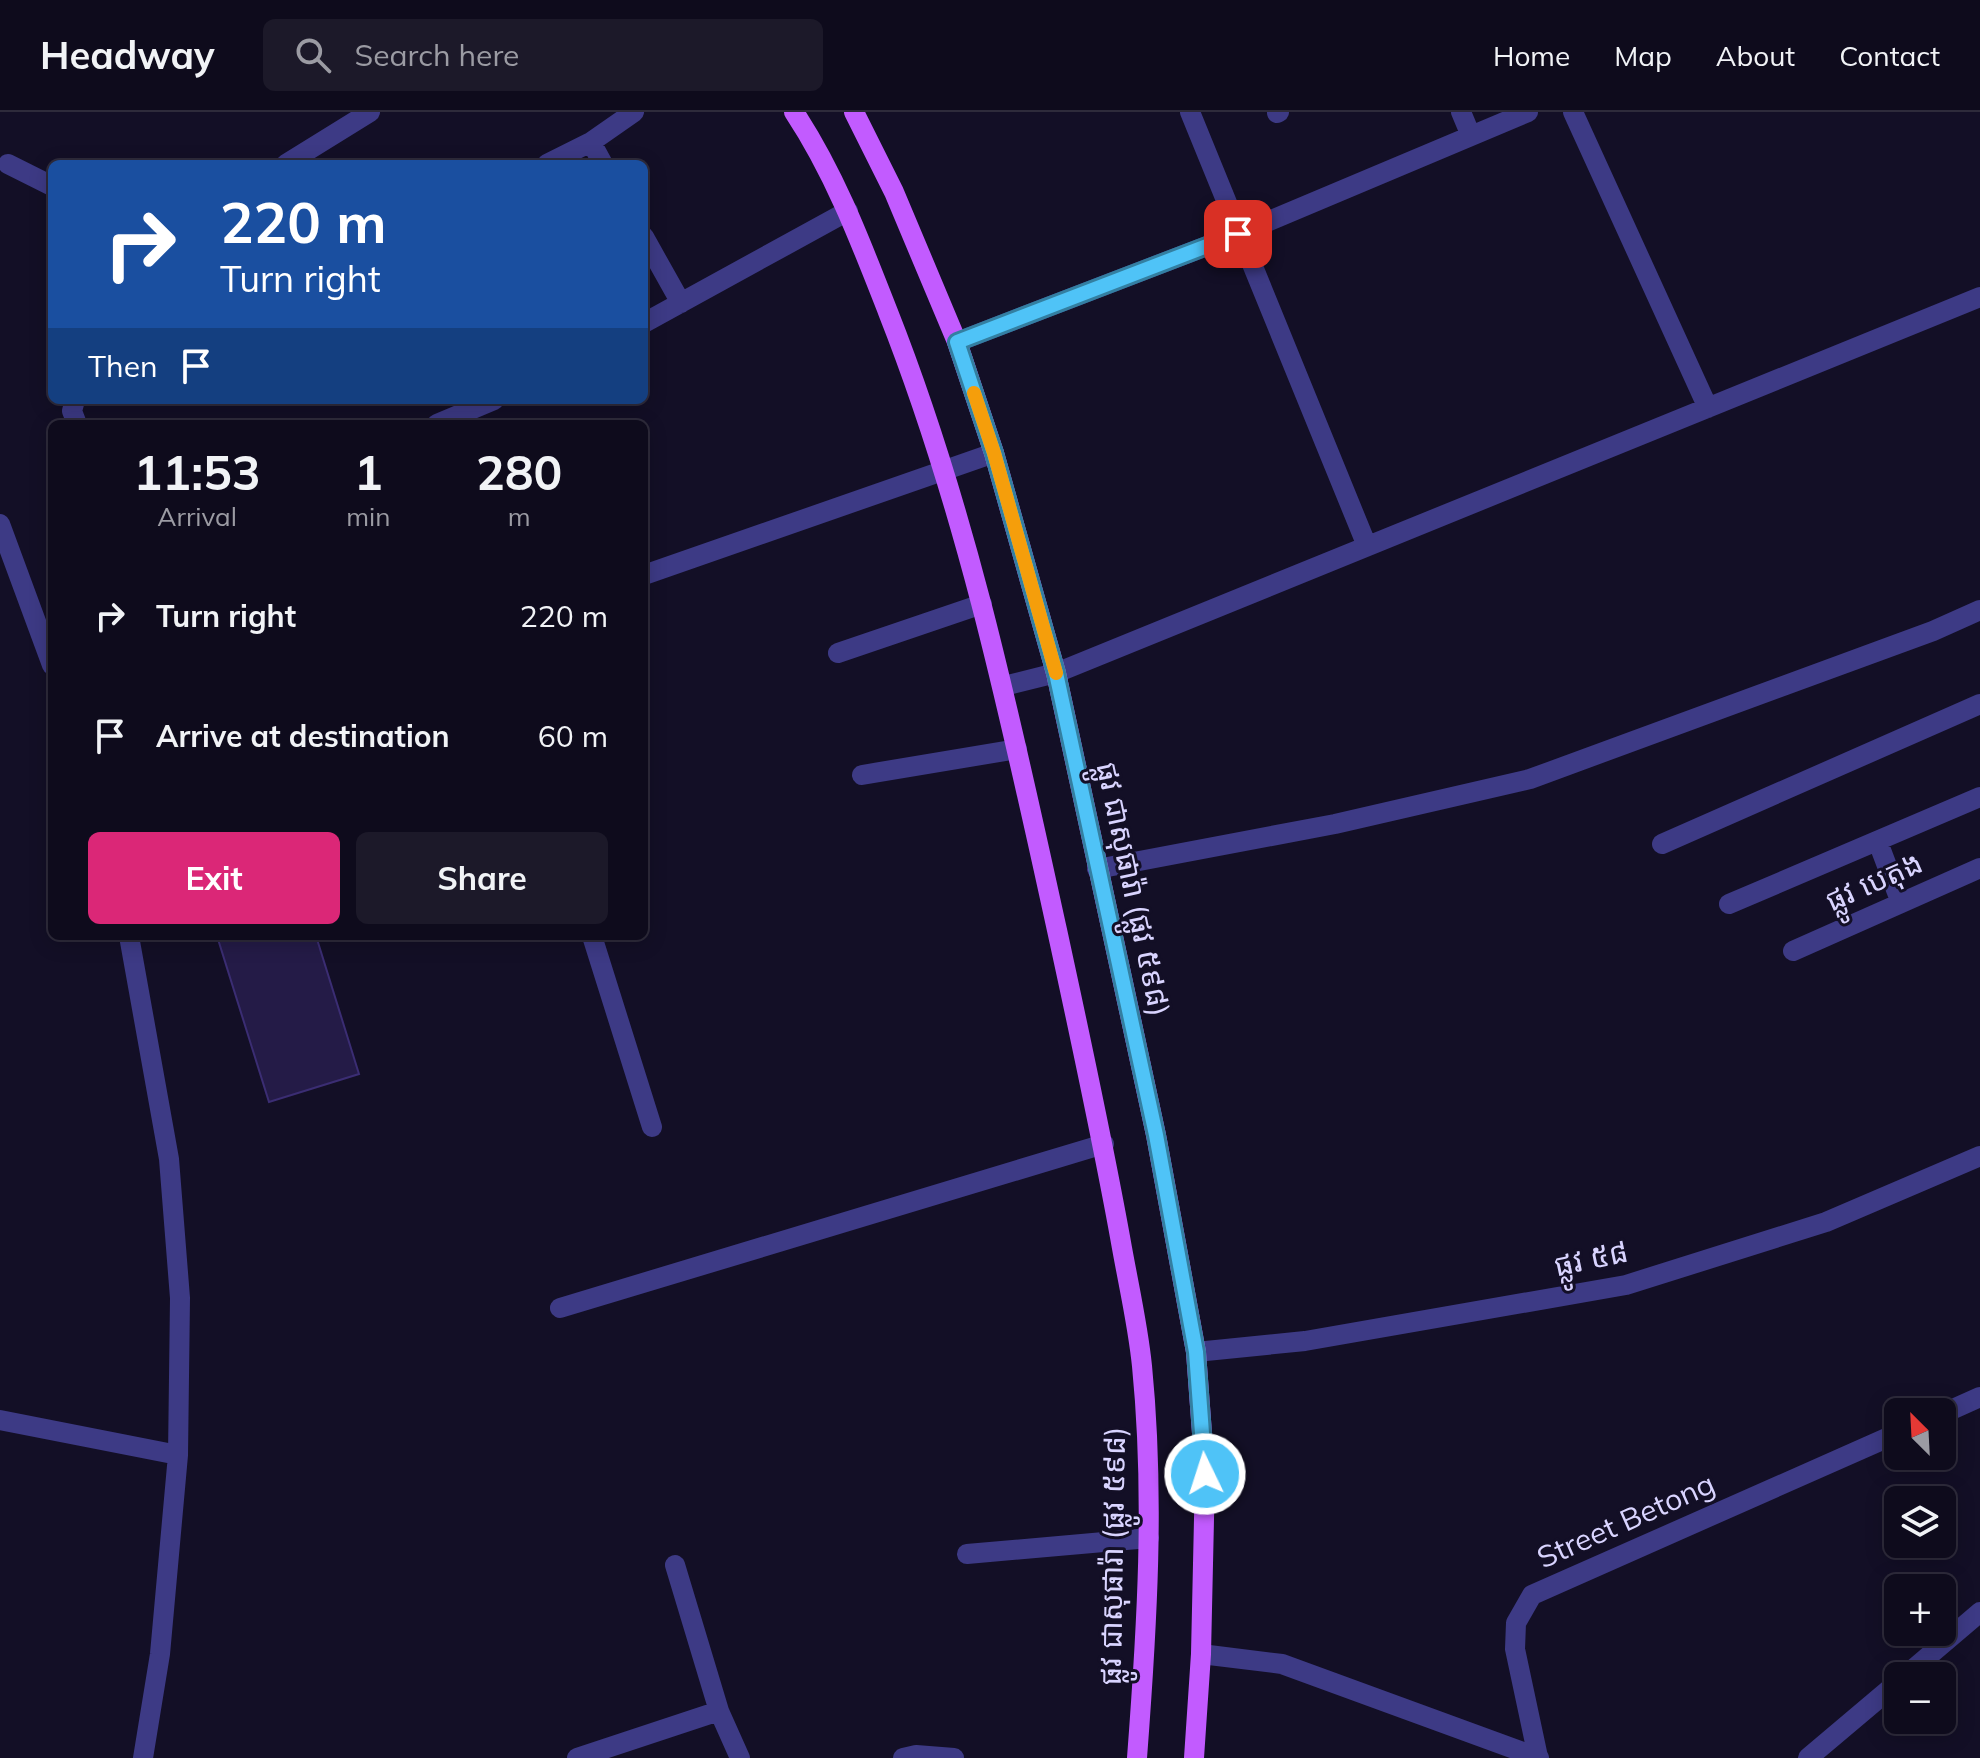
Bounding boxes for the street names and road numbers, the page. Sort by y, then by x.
street label: ផ្លូវ ជាសុផារ៉ា (ផ្លូវ ៥៩៨) [1081,758,1179,1021]
street label: ផ្លូវ បេតុង [1819,843,1931,926]
street label: ផ្លូវ ៥៨ [1550,1232,1633,1292]
street label: ផ្លូវ ជាសុផារ៉ា (ផ្លូវ ៥៩៨) [1091,1426,1141,1686]
street label: Street Betong [1531,1464,1720,1576]

